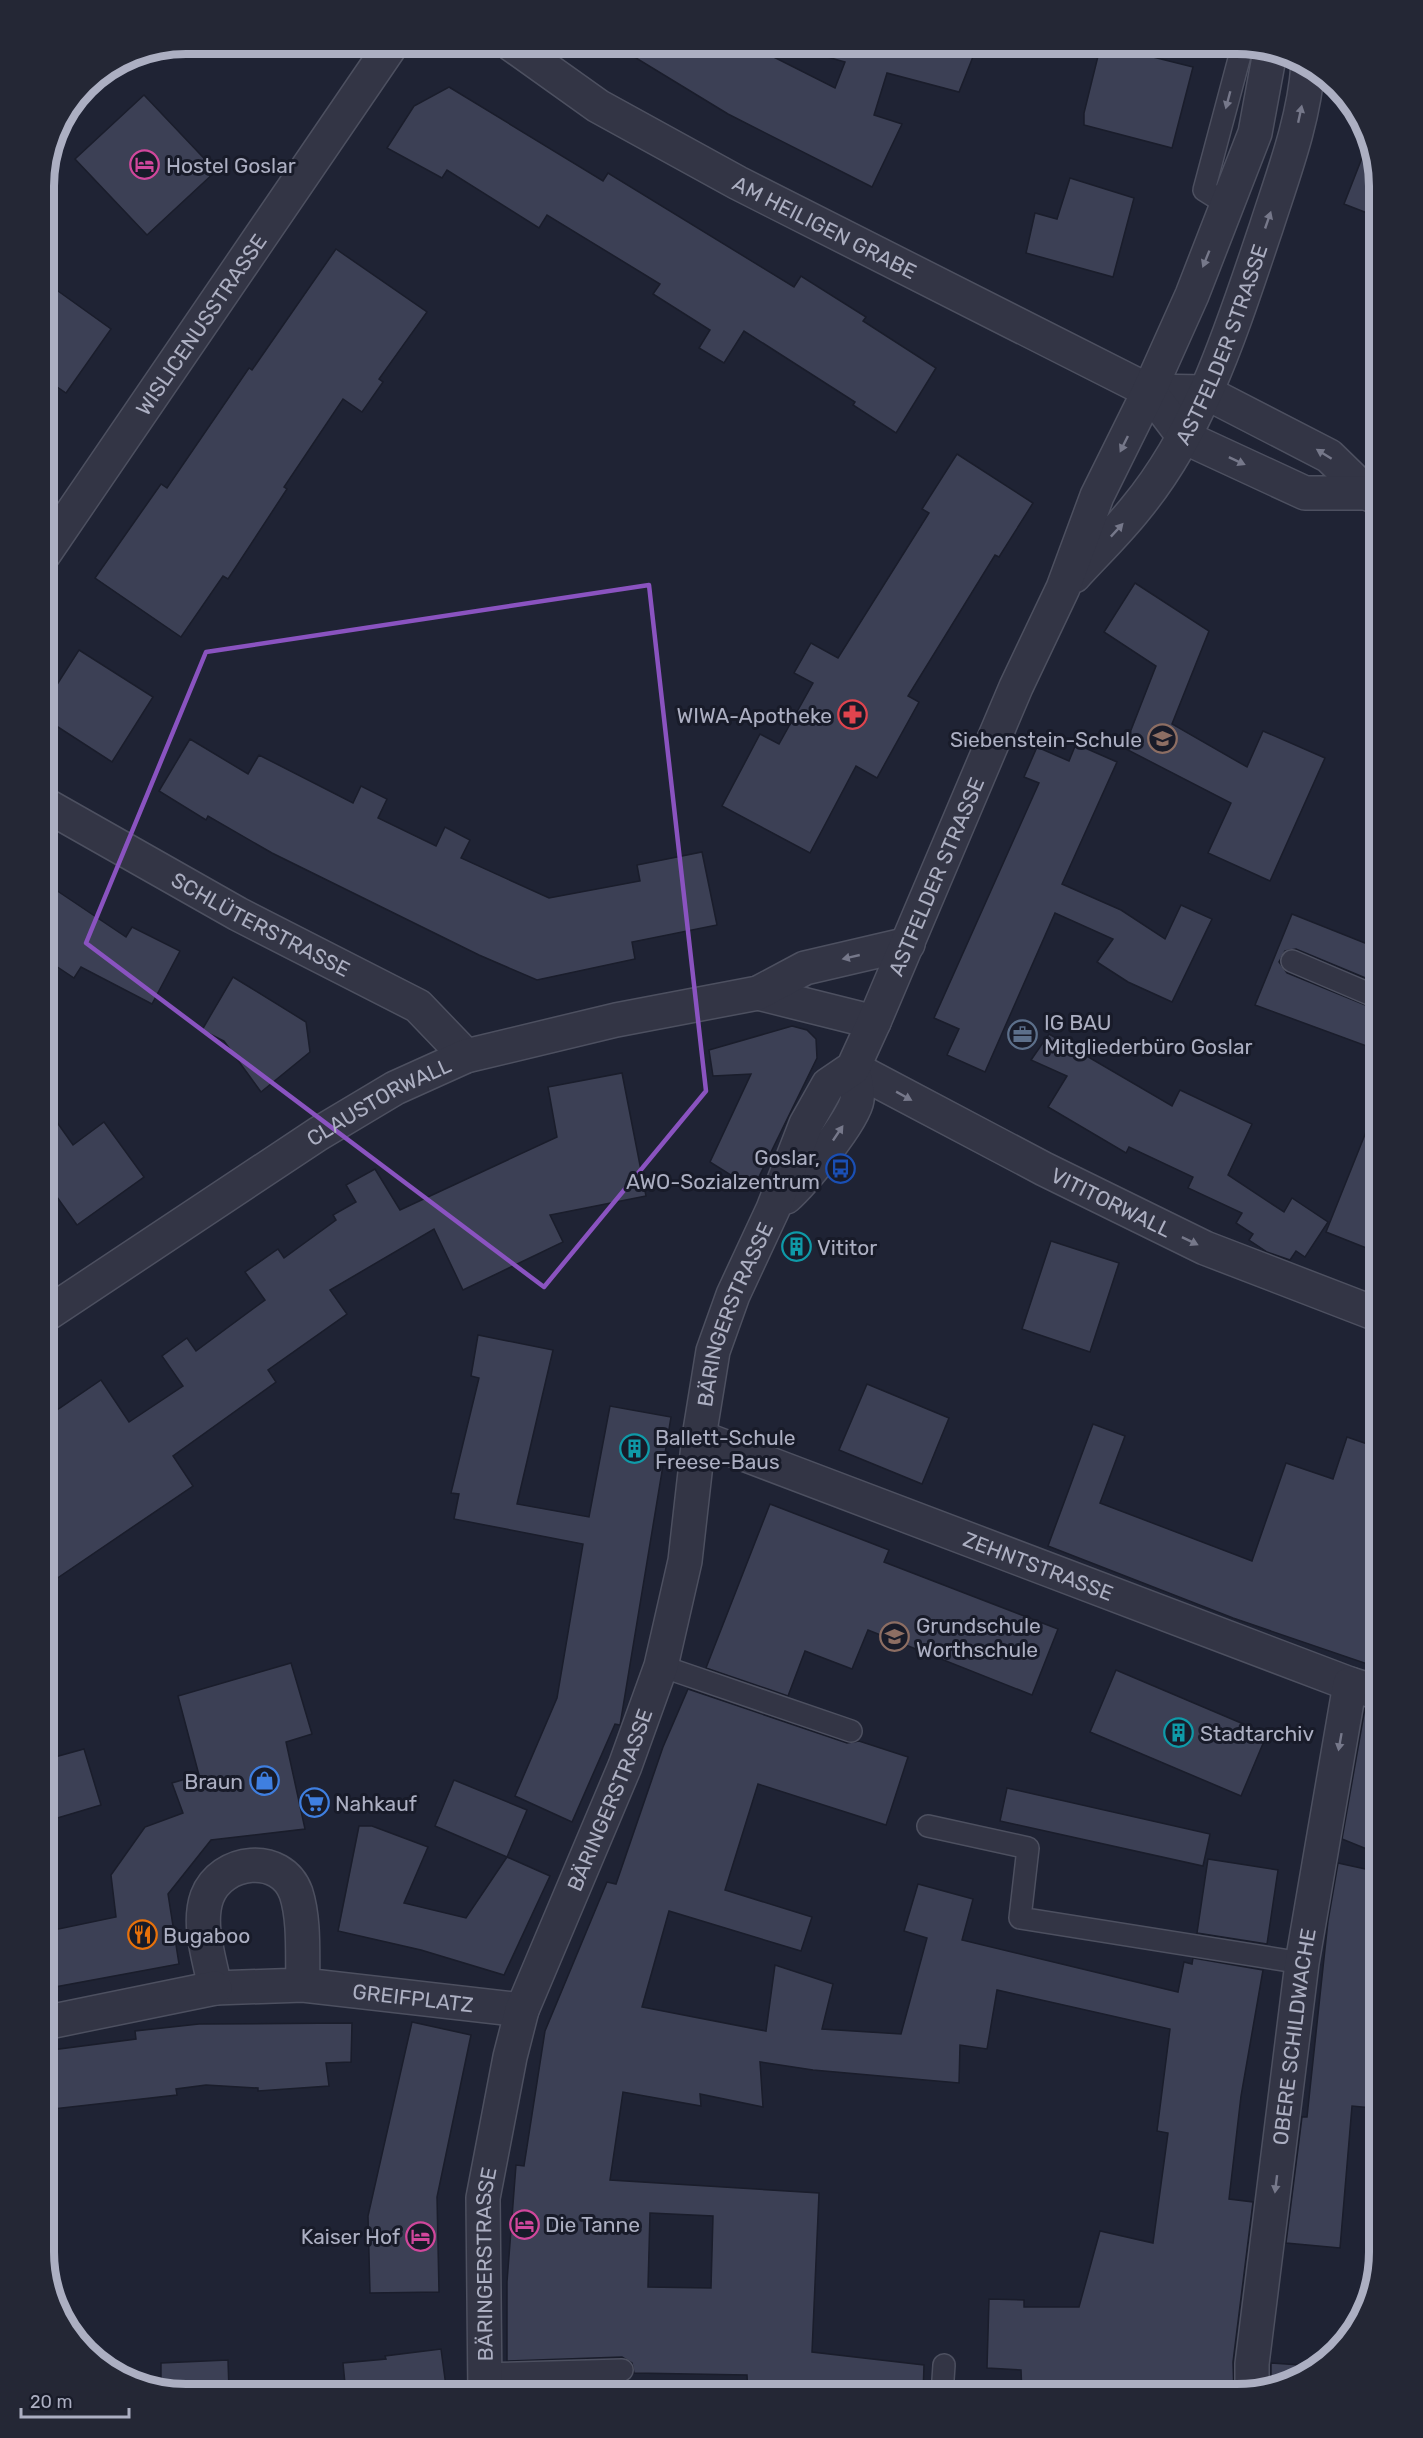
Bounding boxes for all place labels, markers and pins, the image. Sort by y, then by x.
hotel icon: Hostel Goslar [129,149,161,181]
place label: Hostel Goslar [166,153,296,178]
pharmacy icon: WIWA-Apotheke [837,699,869,731]
place label: WIWA-Apotheke [677,703,832,728]
school or university icon: Siebenstein-Schule [1147,723,1179,755]
place label: Siebenstein-Schule [950,727,1142,752]
place label: IG BAU Mitgliederbüro Goslar [1044,1010,1253,1059]
office icon: IG BAU Mitgliederbüro Goslar [1007,1018,1039,1050]
place label: Goslar, AWO-Sozialzentrum [626,1145,820,1194]
bus stop icon: Goslar, AWO-Sozialzentrum [825,1153,857,1185]
building icon: Vititor [780,1231,812,1263]
place label: Vititor [817,1235,877,1260]
place label: Ballett-Schule Freese-Baus [655,1425,796,1474]
building icon: Ballett-Schule Freese-Baus [618,1433,650,1465]
place label: Grundschule Worthschule [916,1613,1041,1662]
school or university icon: Grundschule Worthschule [879,1621,911,1653]
building icon: Stadtarchiv [1163,1717,1195,1749]
place label: Stadtarchiv [1200,1721,1314,1746]
shop icon: Braun [248,1765,280,1797]
place label: Braun [184,1769,243,1794]
supermarket icon: Nahkauf [298,1787,330,1819]
place label: Nahkauf [335,1791,417,1816]
restaurant icon: Bugaboo [126,1919,158,1951]
place label: Bugaboo [163,1923,250,1948]
hotel icon: Die Tanne [508,2208,540,2240]
place label: Die Tanne [545,2212,640,2237]
hotel icon: Kaiser Hof [405,2220,437,2252]
place label: Kaiser Hof [301,2224,400,2249]

